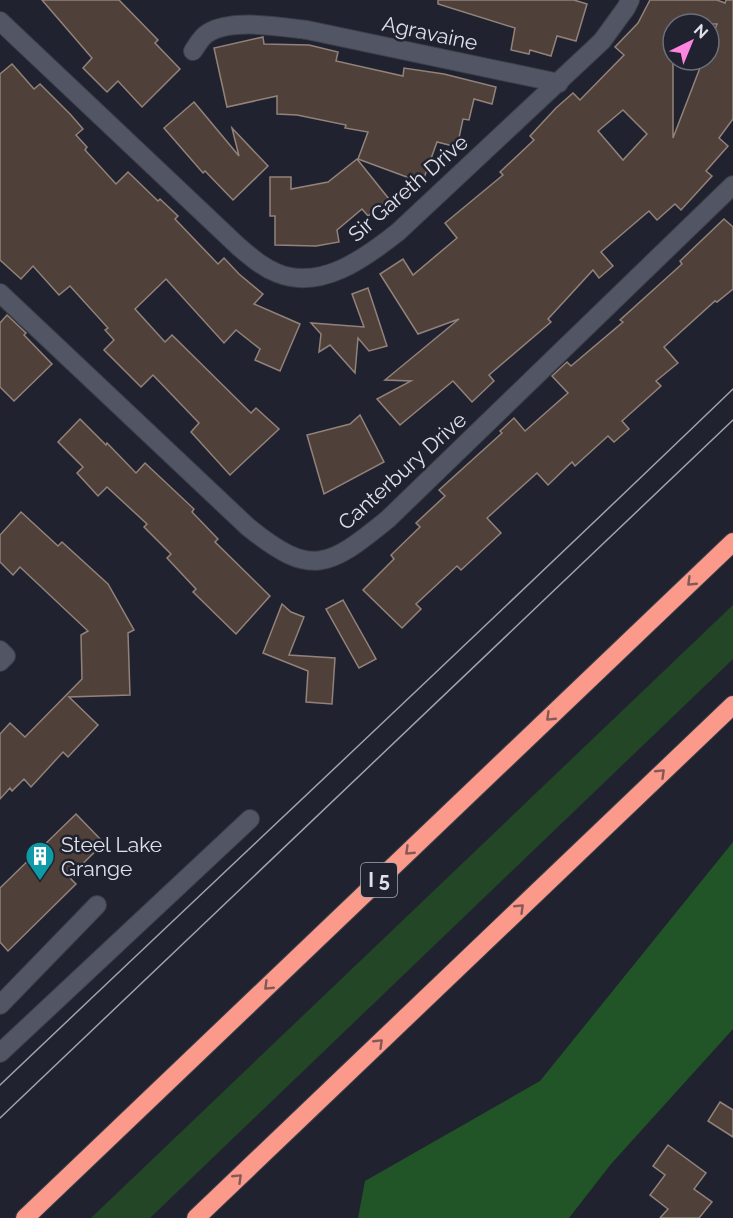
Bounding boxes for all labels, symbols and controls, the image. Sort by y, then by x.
street label: Agravaine [380,11,480,55]
north arrow [661,12,721,72]
text: N [690,20,712,43]
street label: Sir Gareth Drive [343,129,473,247]
street label: Canterbury Drive [333,407,471,535]
one-way arrow [687,575,697,586]
one-way arrow [546,710,556,721]
one-way arrow [654,770,665,781]
place label: Steel Lake Grange [61,832,162,881]
building icon: Steel Lake Grange [24,840,56,882]
one-way arrow [405,844,416,855]
road number: I 5 [361,863,397,897]
one-way arrow [514,904,524,915]
one-way arrow [264,979,274,990]
one-way arrow [373,1039,383,1050]
one-way arrow [231,1174,242,1185]

